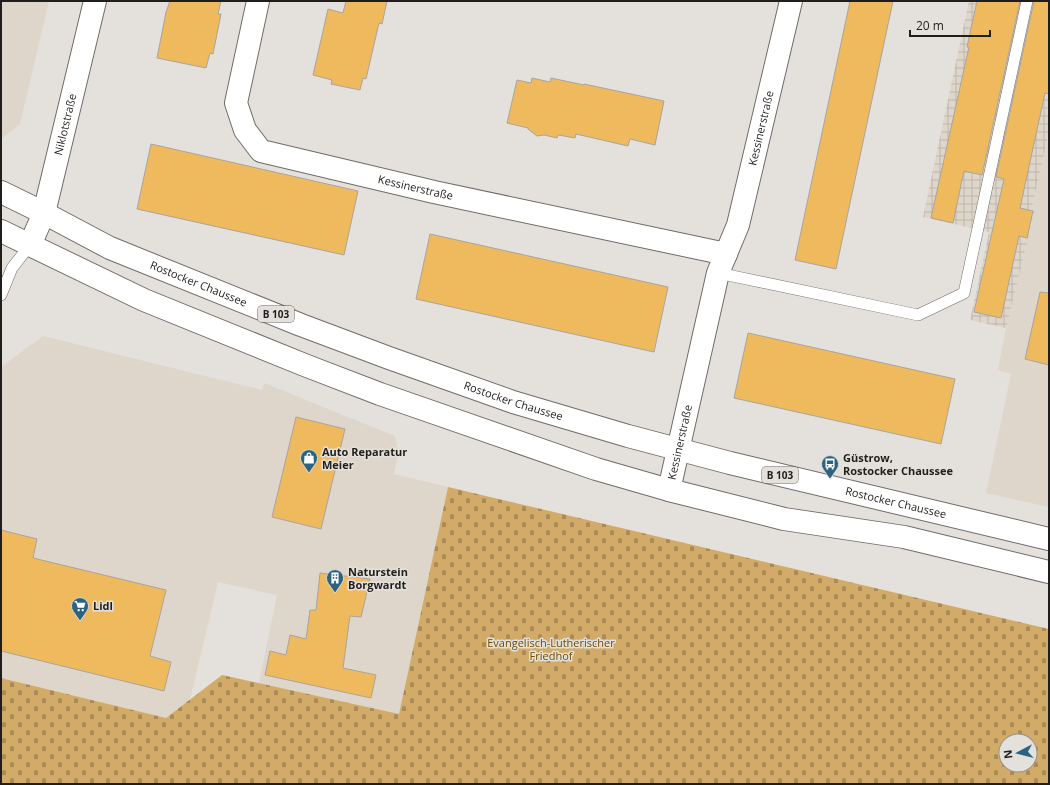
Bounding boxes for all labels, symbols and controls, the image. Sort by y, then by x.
scale bar [910,12,990,38]
text: 20 m [916,17,944,34]
street label: Kessinerstraße [744,89,777,167]
street label: Niklotstraße [50,92,79,157]
street label: Kessinerstraße [377,171,454,203]
street label: Rostocker Chaussee [148,257,249,309]
road number: B 103 [258,306,294,322]
street label: Rostocker Chaussee [462,377,565,423]
street label: Kessinerstraße [664,403,695,481]
place label: Auto Reparatur Meier [322,444,407,472]
shop icon: Auto Reparatur Meier [299,448,319,473]
place label: Güstrow, Rostocker Chaussee [843,450,954,478]
bus stop icon: Güstrow, Rostocker Chaussee [820,454,840,479]
road number: B 103 [762,467,798,483]
street label: Rostocker Chaussee [844,483,948,521]
place label: Naturstein Borgwardt [348,564,408,592]
building icon: Naturstein Borgwardt [325,568,345,593]
supermarket icon: Lidl [70,596,90,621]
place label: Lidl [93,598,113,613]
park label: Evangelisch-Lutherischer Friedhof [487,635,615,663]
north arrow [998,733,1038,773]
text: N [1000,749,1016,760]

